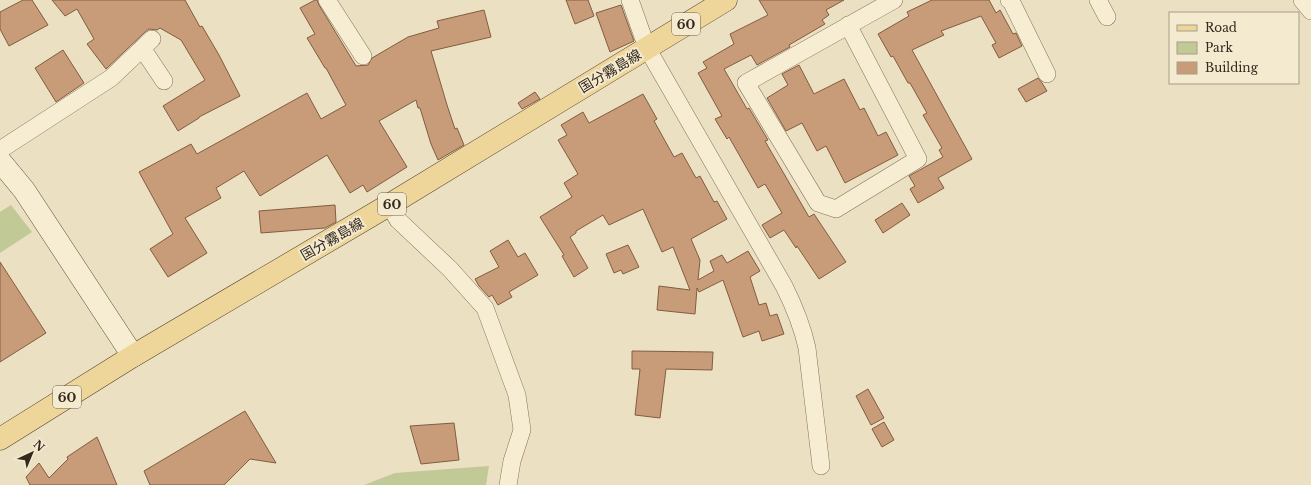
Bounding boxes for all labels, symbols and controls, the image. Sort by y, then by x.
legend [1169,12,1299,84]
road number: 60 [672,13,700,35]
text: Road [1205,20,1237,35]
text: Park [1205,40,1233,55]
street label: 国分霧島線 [575,45,645,97]
text: Building [1205,60,1259,75]
road number: 60 [378,193,406,215]
street label: 国分霧島線 [297,214,367,264]
road number: 60 [53,386,81,408]
north arrow [12,433,52,473]
text: N [30,437,48,455]

